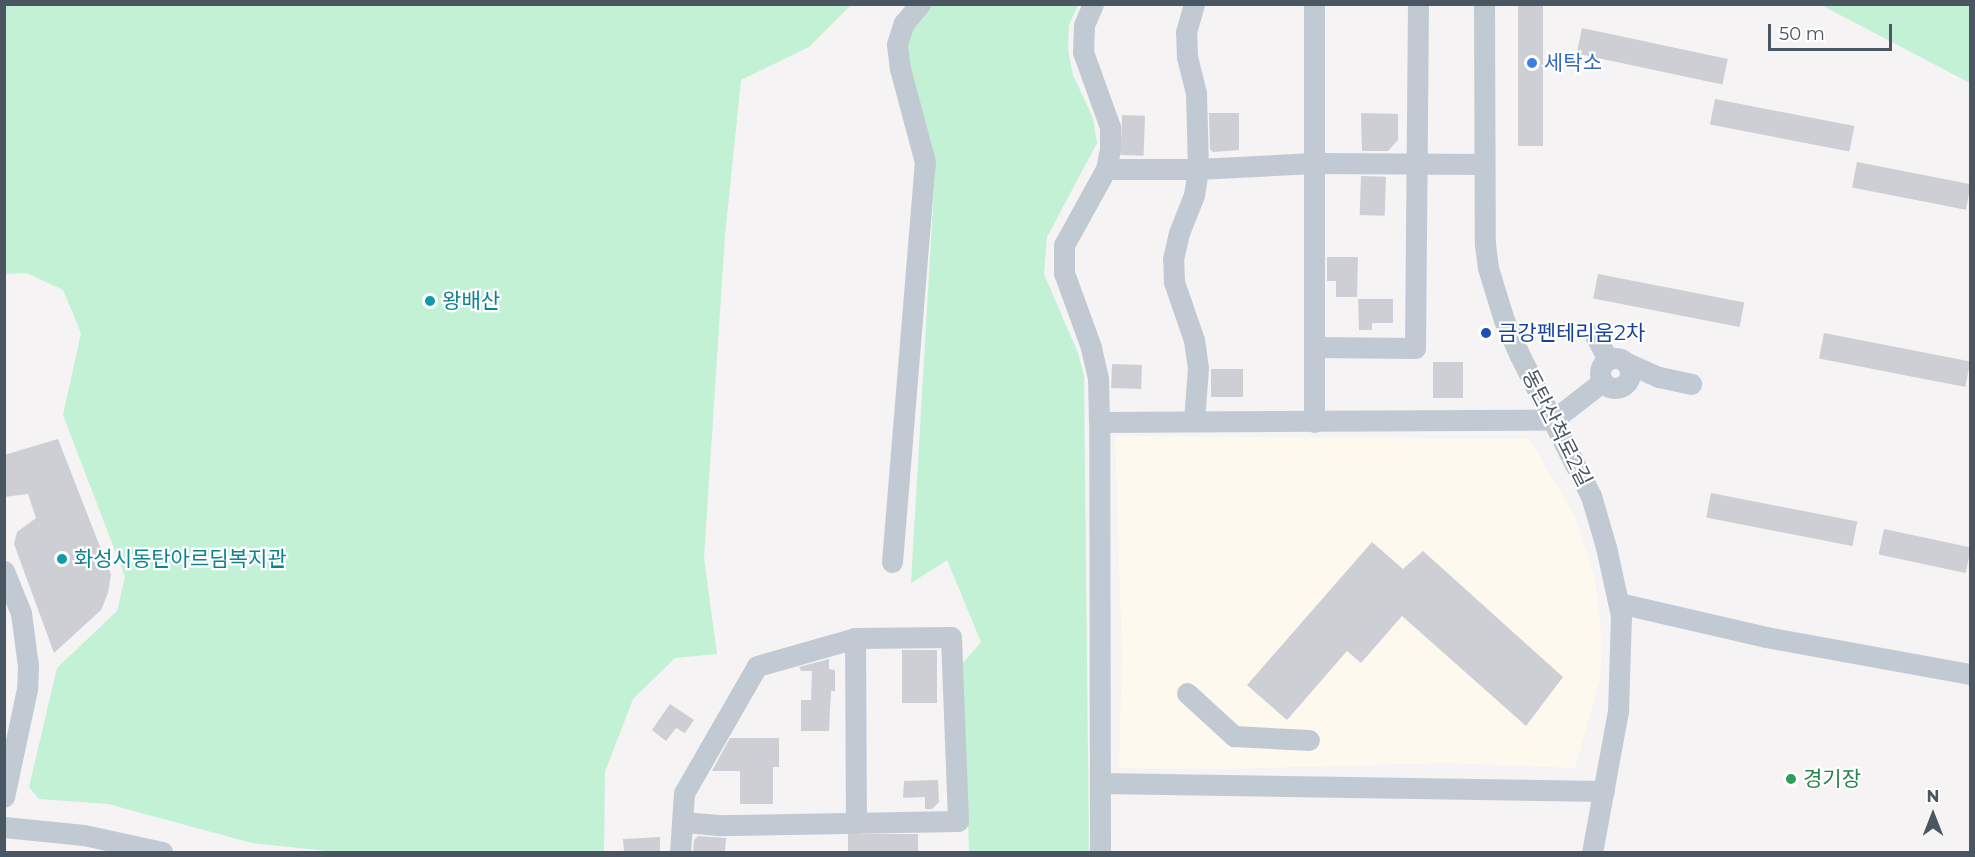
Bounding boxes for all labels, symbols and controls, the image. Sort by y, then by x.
scale bar [1771,12,1896,50]
text: 50 m [1779,23,1825,45]
place label: 세탁소 [1544,50,1602,76]
marker: 세탁소 [1525,56,1539,70]
place label: 왕배산 [442,288,500,314]
marker: 왕배산 [423,294,437,308]
place label: 금강펜테리움2차 [1498,320,1645,346]
marker: 금강펜테리움2차 [1479,326,1493,340]
street label: 동탄산척로2길 [1517,365,1597,491]
place label: 화성시동탄아르딤복지관 [74,546,287,572]
marker: 화성시동탄아르딤복지관 [55,552,69,566]
place label: 경기장 [1803,766,1861,792]
marker: 경기장 [1784,772,1798,786]
north arrow [1903,785,1963,845]
text: N [1927,787,1939,806]

